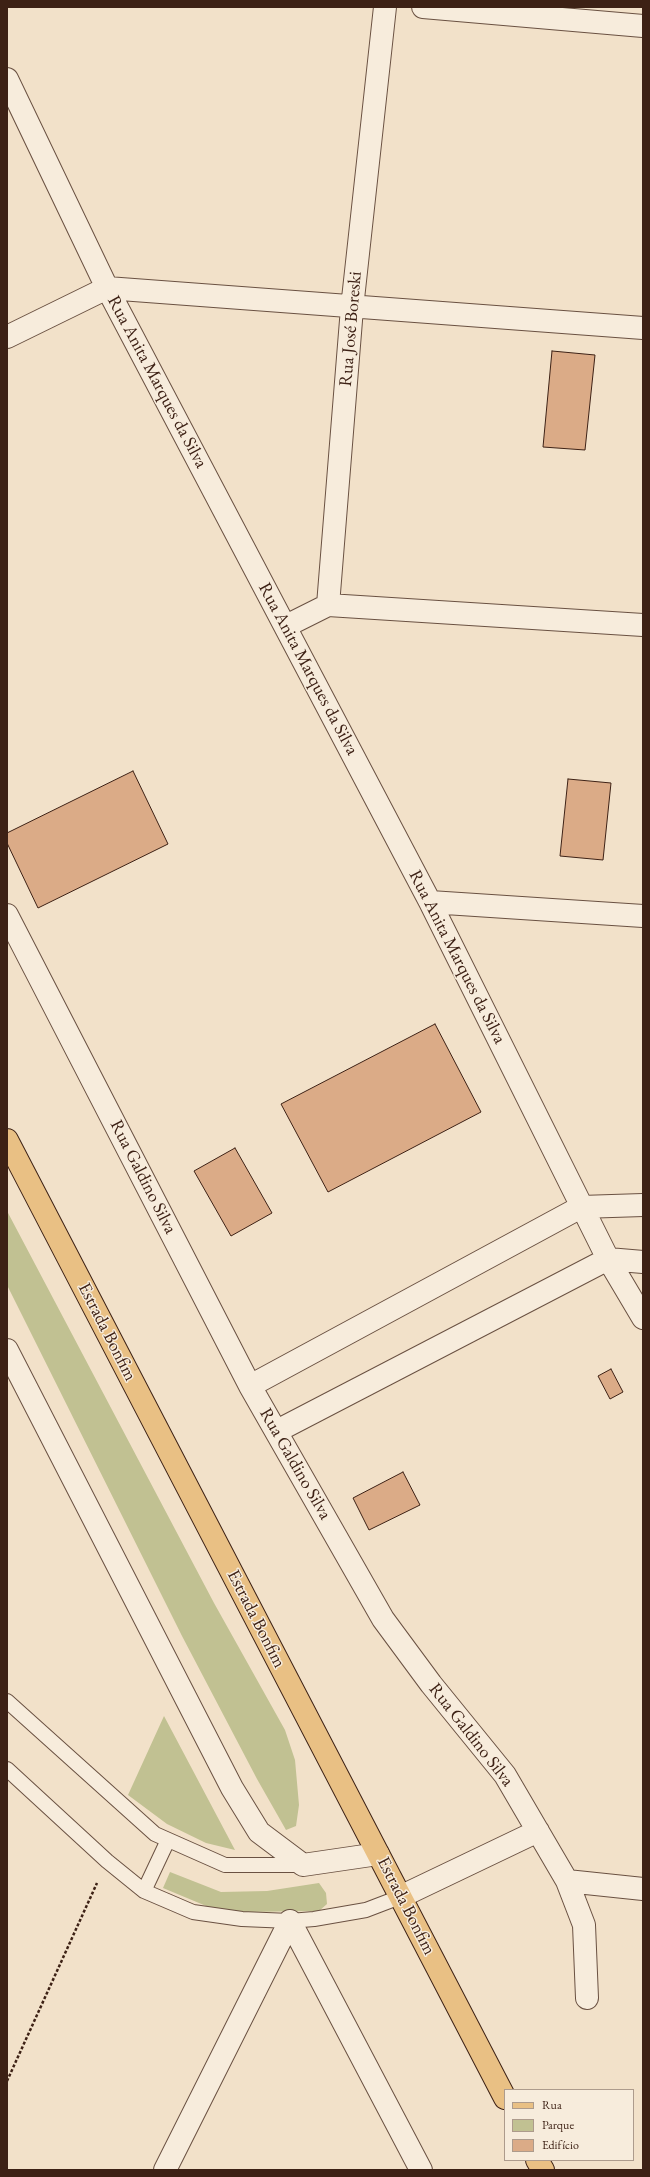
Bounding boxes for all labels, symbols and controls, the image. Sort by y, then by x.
street label: Rua José Boreski [335,270,367,388]
street label: Rua Anita Marques da Silva [102,292,212,472]
street label: Rua Anita Marques da Silva [253,579,363,759]
street label: Rua Anita Marques da Silva [404,867,510,1047]
street label: Rua Galdino Silva [105,1116,181,1238]
street label: Estrada Bonfim [73,1279,141,1385]
street label: Rua Galdino Silva [254,1404,336,1524]
street label: Estrada Bonfim [222,1566,290,1672]
street label: Rua Galdino Silva [424,1679,518,1791]
street label: Estrada Bonfim [372,1853,440,1959]
legend [504,2089,634,2161]
text: Rua [542,2097,562,2113]
text: Parque [542,2117,574,2133]
text: Edifício [542,2137,579,2153]

